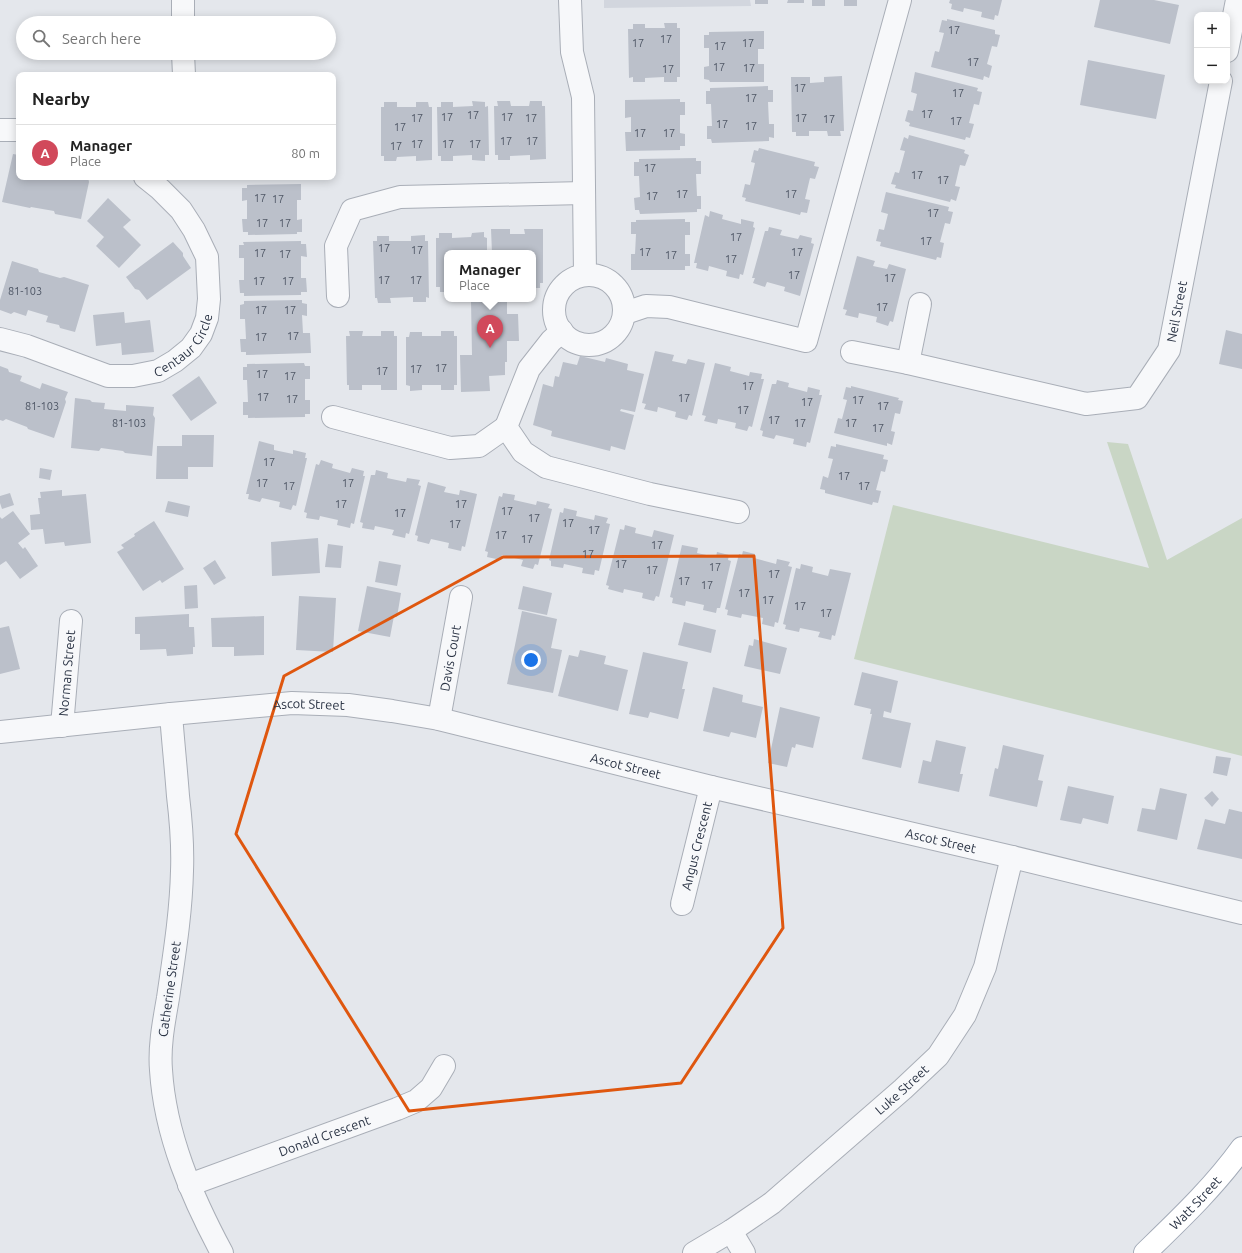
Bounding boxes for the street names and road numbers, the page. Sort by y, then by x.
street label: Neil Street [1164,280,1189,343]
street label: Centaur Circle [153,313,214,379]
street label: Davis Court [437,624,463,692]
street label: Norman Street [56,629,77,717]
street label: Ascot Street [272,696,345,712]
street label: Ascot Street [589,750,662,781]
street label: Angus Crescent [679,800,714,892]
street label: Ascot Street [904,825,978,855]
street label: Catherine Street [155,940,183,1038]
street label: Luke Street [872,1062,931,1117]
street label: Donald Crescent [277,1112,372,1159]
street label: Watt Street [1167,1173,1224,1232]

